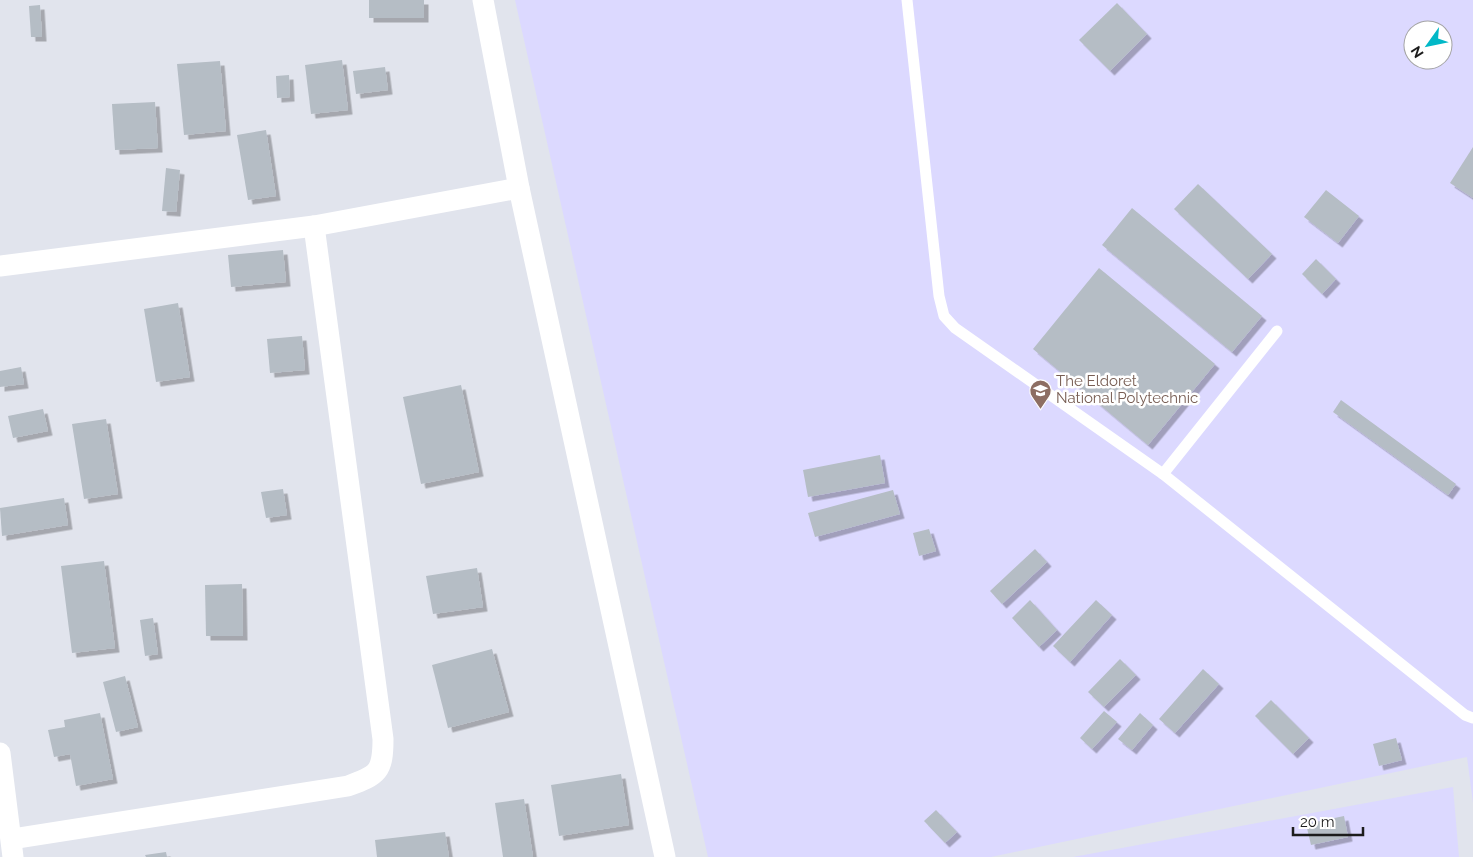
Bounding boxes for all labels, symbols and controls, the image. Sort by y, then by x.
north arrow [1403,20,1453,70]
text: N [1407,43,1427,61]
place label: The Eldoret National Polytechnic [1056,372,1198,407]
school or university icon: The Eldoret National Polytechnic [1028,378,1052,409]
scale bar [1293,804,1363,836]
text: 20 m [1300,813,1335,831]

